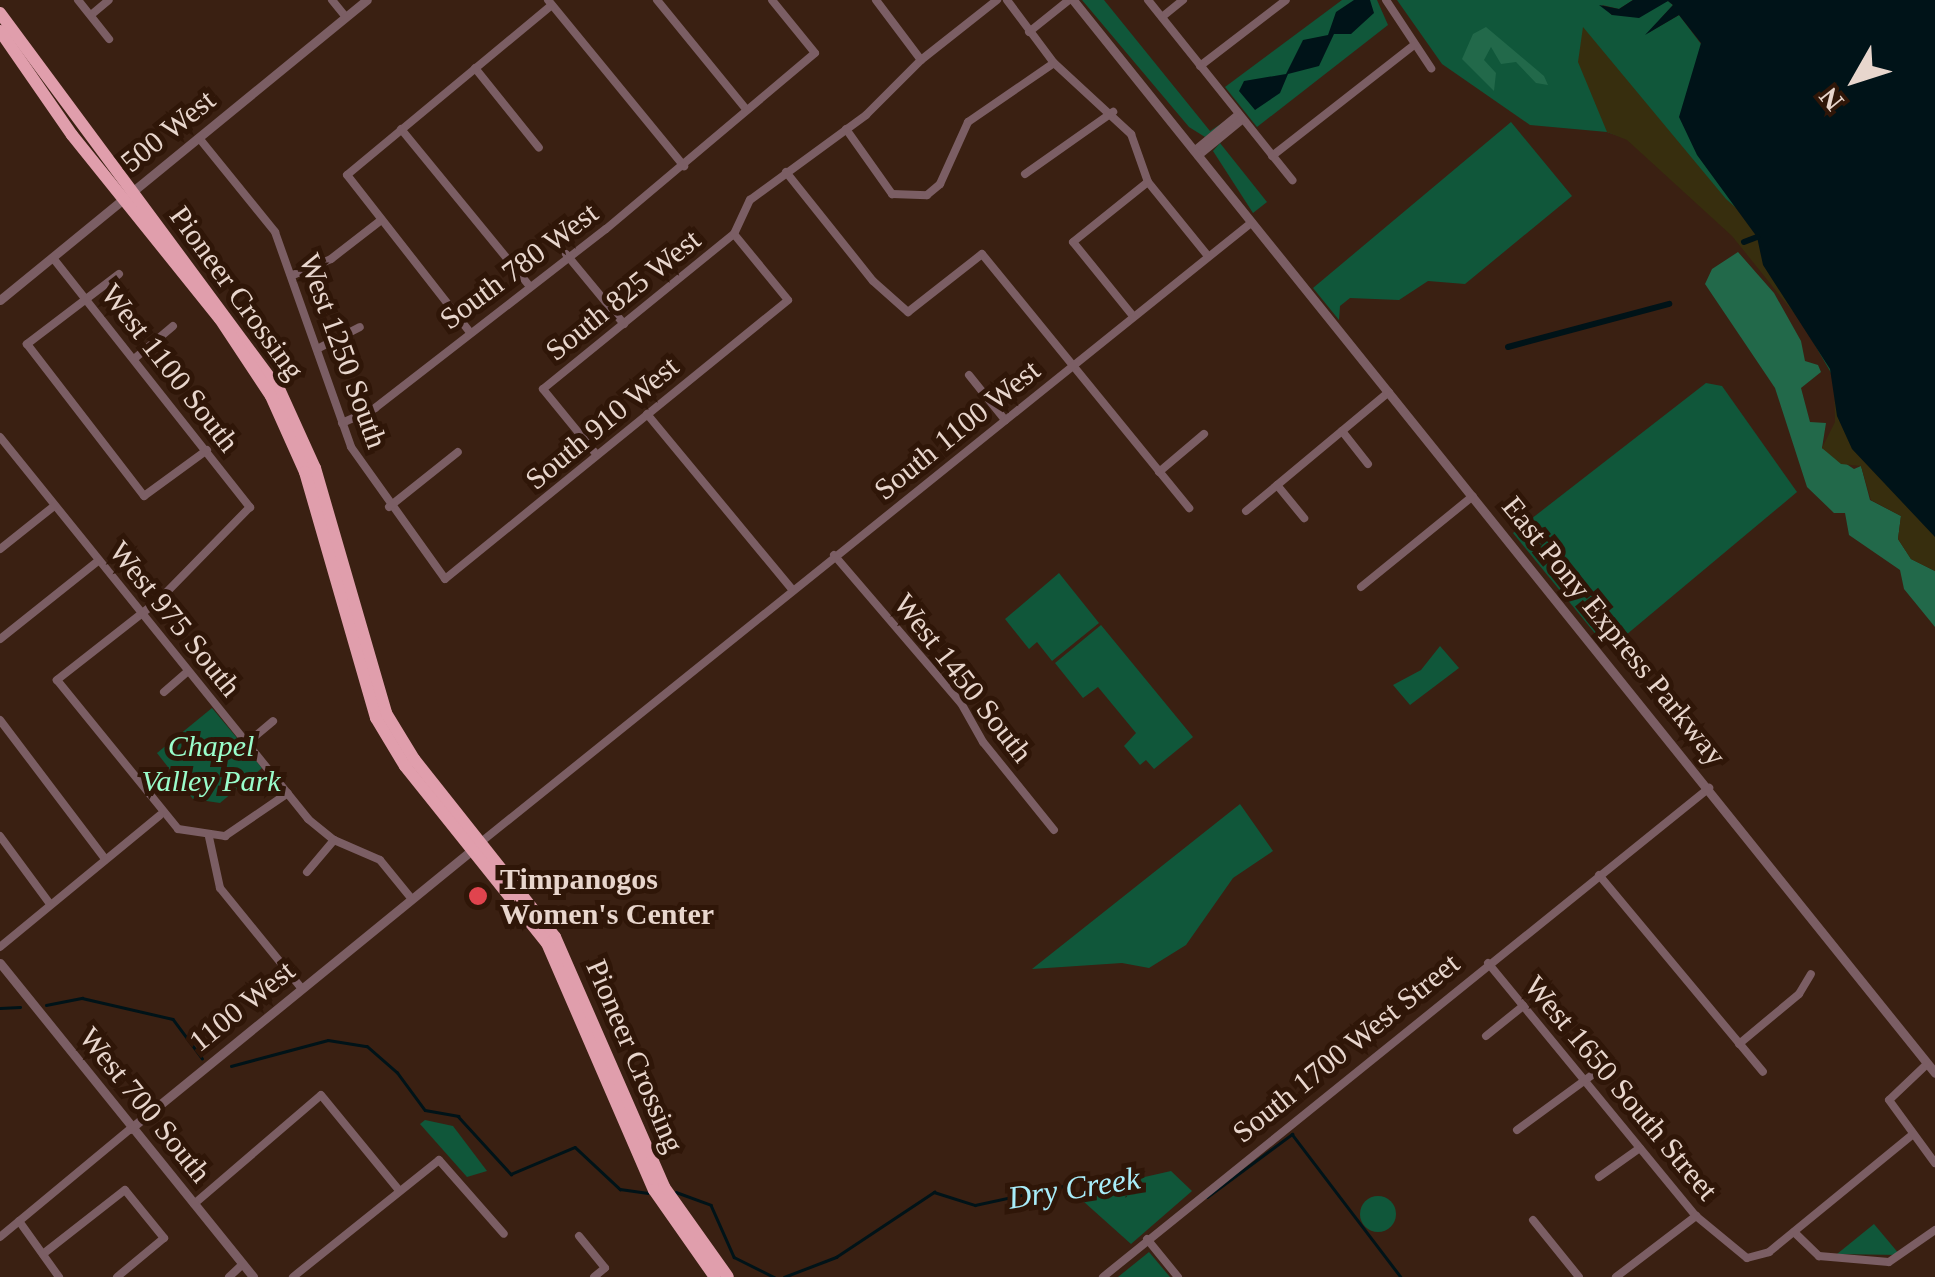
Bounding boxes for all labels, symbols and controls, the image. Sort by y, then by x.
north arrow [1805,30,1905,130]
street label: 500 West [113,82,223,180]
text: N [1813,82,1850,117]
street label: South 780 West [433,195,605,337]
street label: Pioneer Crossing [162,199,312,387]
street label: South 825 West [538,221,708,369]
street label: West 1250 South [291,249,395,453]
street label: West 1100 South [93,277,247,459]
street label: South 910 West [518,348,686,498]
street label: South 1100 West [867,352,1047,508]
street label: East Pony Express Parkway [1494,489,1734,773]
street label: West 975 South [101,534,249,704]
street label: West 1450 South [886,586,1040,770]
park label: Chapel Valley Park [141,728,281,798]
place label: Timpanogos Women's Center [500,861,714,932]
marker: Timpanogos Women's Center [465,883,491,909]
street label: South 1700 West Street [1225,945,1467,1151]
street label: 1100 West [182,952,302,1060]
street label: Pioneer Crossing [578,954,692,1158]
street label: West 1650 South Street [1517,969,1725,1207]
street label: West 700 South [71,1020,219,1190]
water label: Dry Creek [1005,1159,1143,1217]

